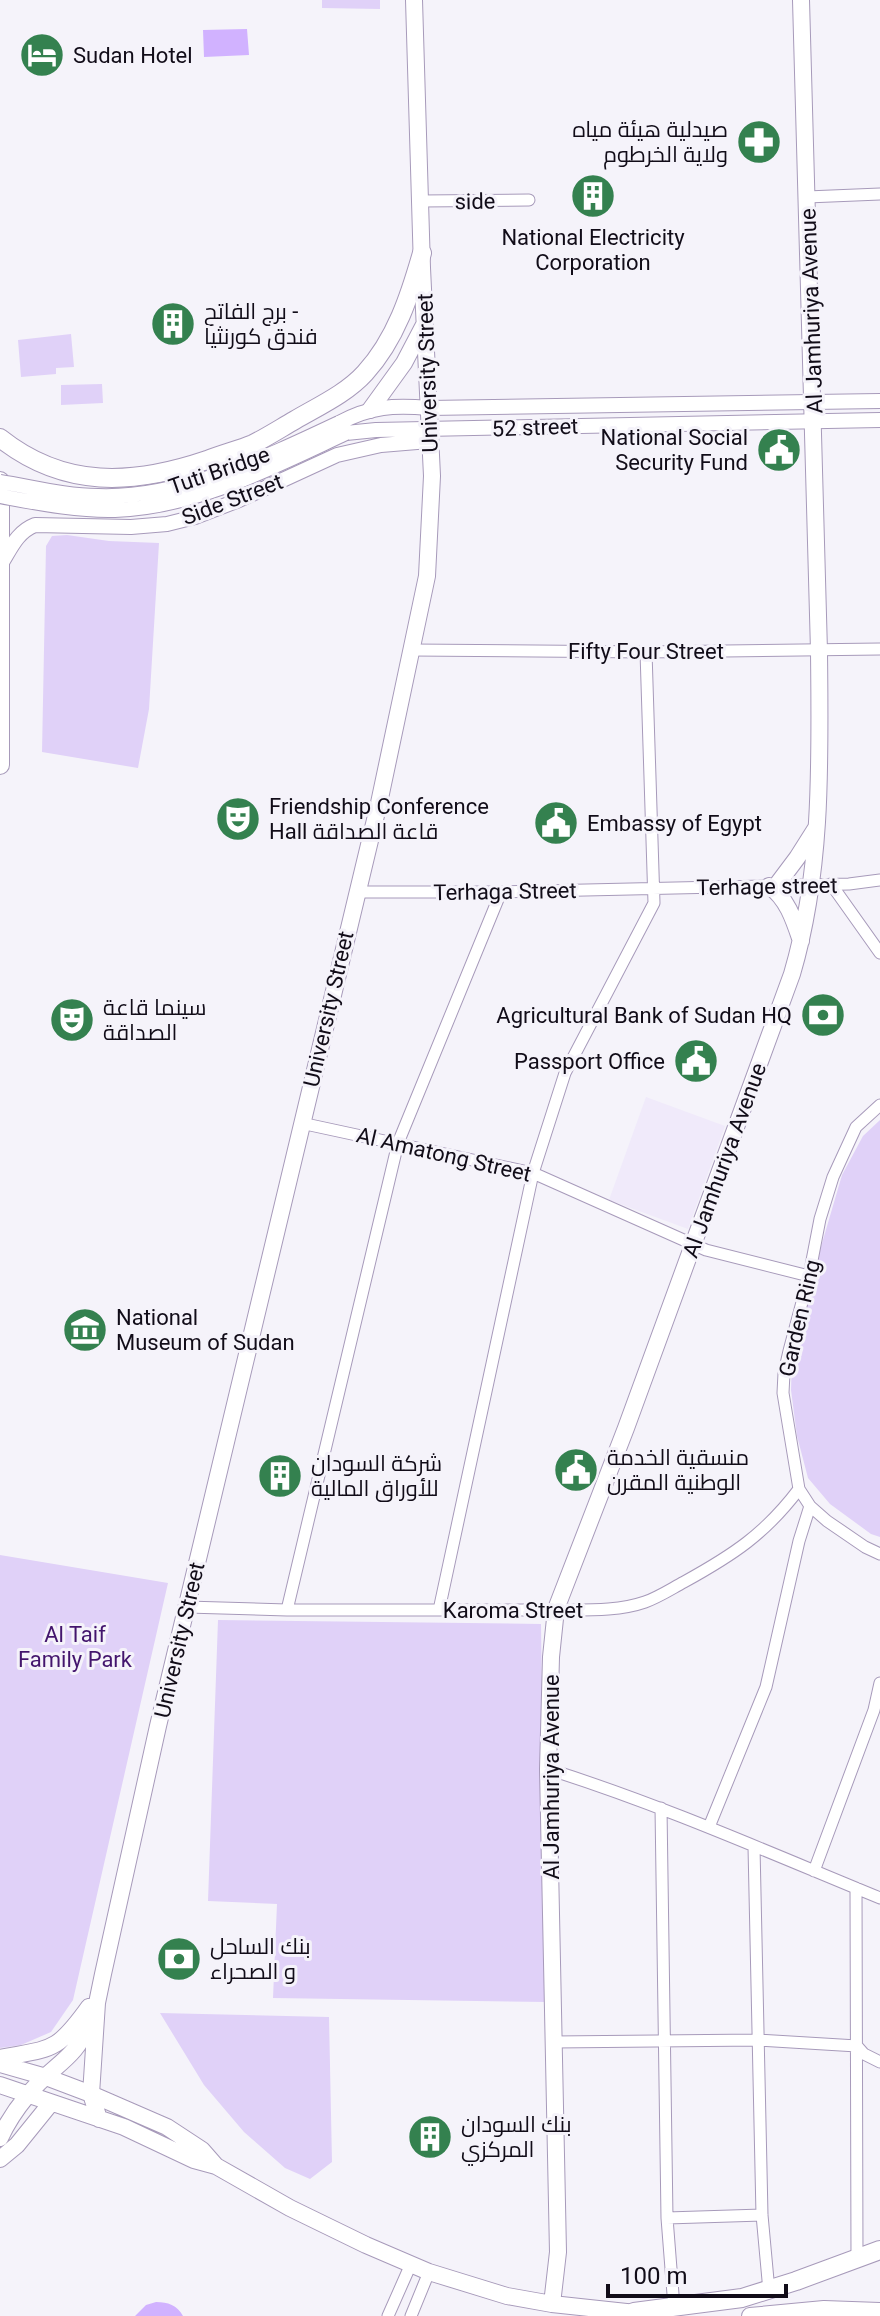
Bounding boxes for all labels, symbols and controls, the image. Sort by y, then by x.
hotel icon: Sudan Hotel [18,31,66,79]
place label: Sudan Hotel [73,43,193,68]
place label: صيدلية هيئة مياه ولاية الخرطوم [572,117,728,170]
pharmacy icon: صيدلية هيئة مياه ولاية الخرطوم [735,118,783,166]
building icon: National Electricity Corporation [569,172,617,220]
street label: side [454,189,496,214]
street label: Al Jamhuriya Avenue [795,208,828,414]
place label: National Electricity Corporation [501,225,685,275]
street label: University Street [412,293,443,453]
place label: برج الفاتح - فندق كورنثيا [204,299,318,350]
building icon: برج الفاتح - فندق كورنثيا [149,300,197,348]
street label: 52 street [491,413,579,442]
place label: National Social Security Fund [601,425,748,475]
public building icon: National Social Security Fund [755,426,803,474]
street label: Tuti Bridge [165,442,273,499]
street label: Side Street [178,469,286,530]
street label: Fifty Four Street [568,639,724,664]
place label: Friendship Conference Hall قاعة الصداقة [269,794,489,844]
theatre icon: Friendship Conference Hall قاعة الصداقة [214,795,262,843]
public building icon: Embassy of Egypt [532,799,580,847]
place label: Embassy of Egypt [587,811,762,836]
street label: Terhage street [696,873,838,900]
street label: Terhaga Street [433,878,577,905]
street label: University Street [298,929,359,1089]
bank icon: Agricultural Bank of Sudan HQ [799,991,847,1039]
place label: سينما قاعة الصداقة [103,995,207,1045]
theatre icon: سينما قاعة الصداقة [48,996,96,1044]
place label: Agricultural Bank of Sudan HQ [496,1003,792,1028]
public building icon: Passport Office [672,1037,720,1085]
place label: Passport Office [514,1049,665,1074]
street label: Al Jamhuriya Avenue [678,1059,771,1261]
street label: Al Amatong Street [354,1122,534,1187]
street label: Garden Ring [774,1257,825,1379]
place label: National Museum of Sudan [116,1305,295,1355]
museum icon: National Museum of Sudan [61,1306,109,1354]
place label: منسقية الخدمة الوطنية المقرن [607,1445,749,1495]
public building icon: منسقية الخدمة الوطنية المقرن [552,1446,600,1494]
place label: شركة السودان للأوراق المالية [311,1451,442,1502]
building icon: شركة السودان للأوراق المالية [256,1452,304,1500]
street label: University Street [149,1560,210,1720]
street label: Karoma Street [443,1598,583,1623]
park label: Al Taif Family Park [18,1622,133,1672]
street label: Al Jamhuriya Avenue [539,1674,564,1880]
place label: بنك الساحل و الصحراء [210,1934,311,1984]
bank icon: بنك الساحل و الصحراء [155,1935,203,1983]
place label: بنك السودان المركزي [461,2112,572,2166]
building icon: بنك السودان المركزي [406,2113,454,2161]
scale bar [608,2248,786,2298]
text: 100 m [620,2262,687,2290]

